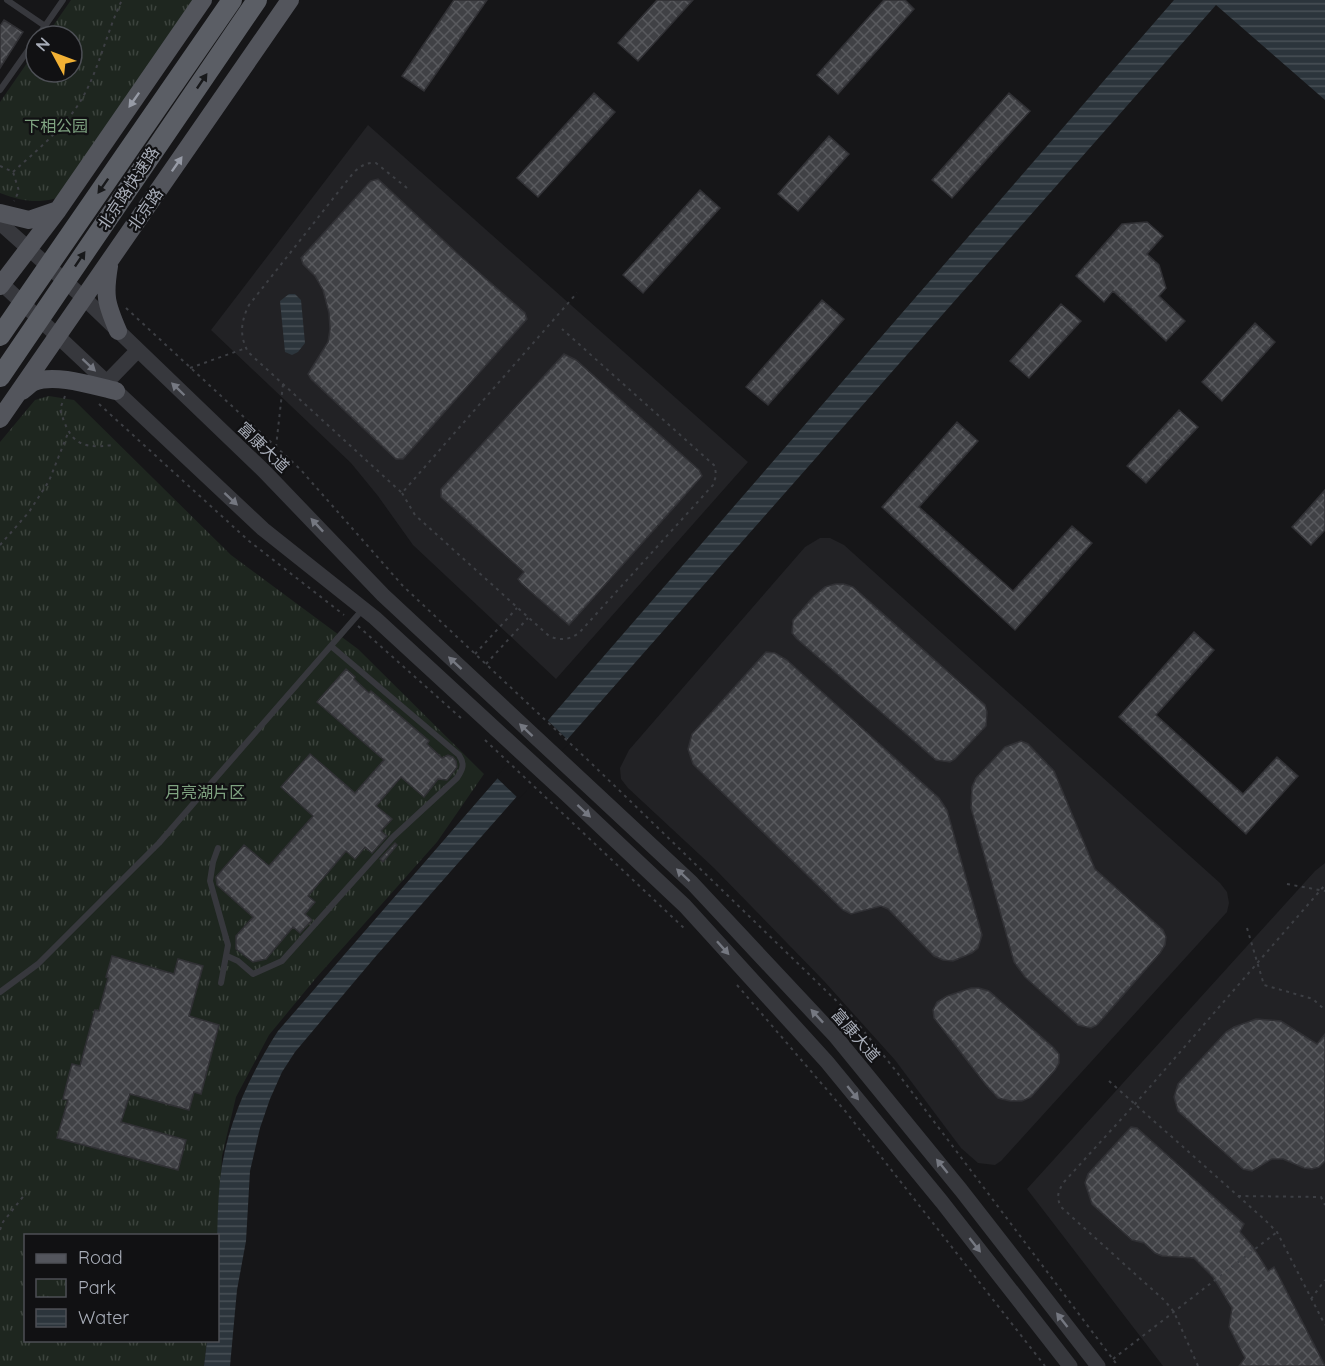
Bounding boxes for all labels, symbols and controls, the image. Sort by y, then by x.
north arrow [24,24,84,84]
text: N [31,33,54,55]
one-way arrow [196,73,208,89]
one-way arrow [129,92,140,108]
park label: 下相公园 [24,116,88,136]
street label: 北京路快速路 [93,143,163,233]
one-way arrow [171,156,183,172]
one-way arrow [97,178,109,194]
street label: 北京路 [123,184,167,234]
one-way arrow [74,251,85,267]
one-way arrow [81,358,96,371]
one-way arrow [172,382,186,396]
street label: 富康大道 [234,418,294,476]
one-way arrow [223,492,238,506]
one-way arrow [310,518,324,533]
one-way arrow [448,657,463,670]
one-way arrow [519,724,534,737]
park label: 月亮湖片区 [165,782,245,802]
one-way arrow [577,804,592,818]
one-way arrow [676,869,691,882]
one-way arrow [716,940,729,955]
street label: 富康大道 [827,1004,885,1066]
one-way arrow [810,1009,824,1024]
one-way arrow [846,1085,859,1101]
one-way arrow [936,1159,948,1174]
legend [24,1234,219,1342]
one-way arrow [969,1237,981,1252]
text: Road [78,1246,123,1269]
text: Park [78,1276,116,1299]
text: Water [78,1306,129,1329]
one-way arrow [1057,1312,1069,1327]

